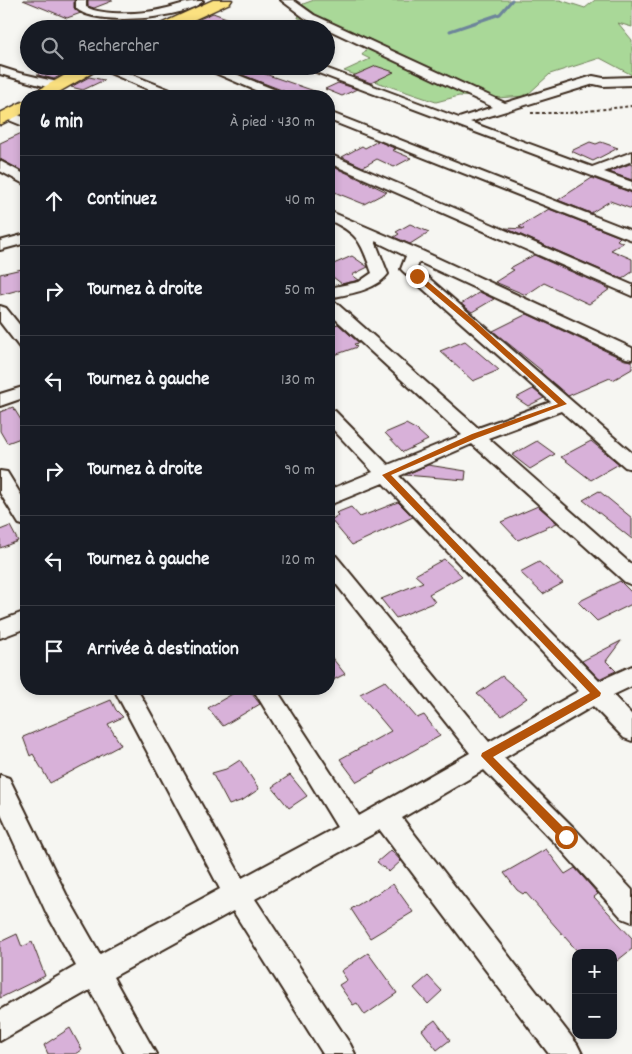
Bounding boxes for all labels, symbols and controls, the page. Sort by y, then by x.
search box [20,20,335,75]
icon: search [38,34,66,62]
text: Rechercher [78,34,159,61]
text: 6 min [40,108,83,138]
text: À pied · 430 m [230,111,315,134]
icon: ahead [40,187,68,215]
text: Continuez [87,187,157,214]
text: 40 m [285,189,315,212]
route end [406,265,429,288]
icon: right [40,277,68,305]
text: Tournez à droite [87,277,202,304]
text: 50 m [284,279,315,302]
icon: left [40,367,68,395]
text: Tournez à gauche [87,367,209,394]
text: 130 m [281,369,315,392]
icon: right [40,457,68,485]
text: Tournez à droite [87,457,202,484]
text: 90 m [284,459,315,482]
icon: left [40,547,68,575]
text: Tournez à gauche [87,547,209,574]
text: 120 m [281,549,315,572]
icon: arrive [40,637,68,665]
text: Arrivée à destination [87,637,239,664]
route start [555,826,578,849]
map controls [572,949,617,1039]
button: + [572,949,617,994]
button: − [572,994,617,1039]

